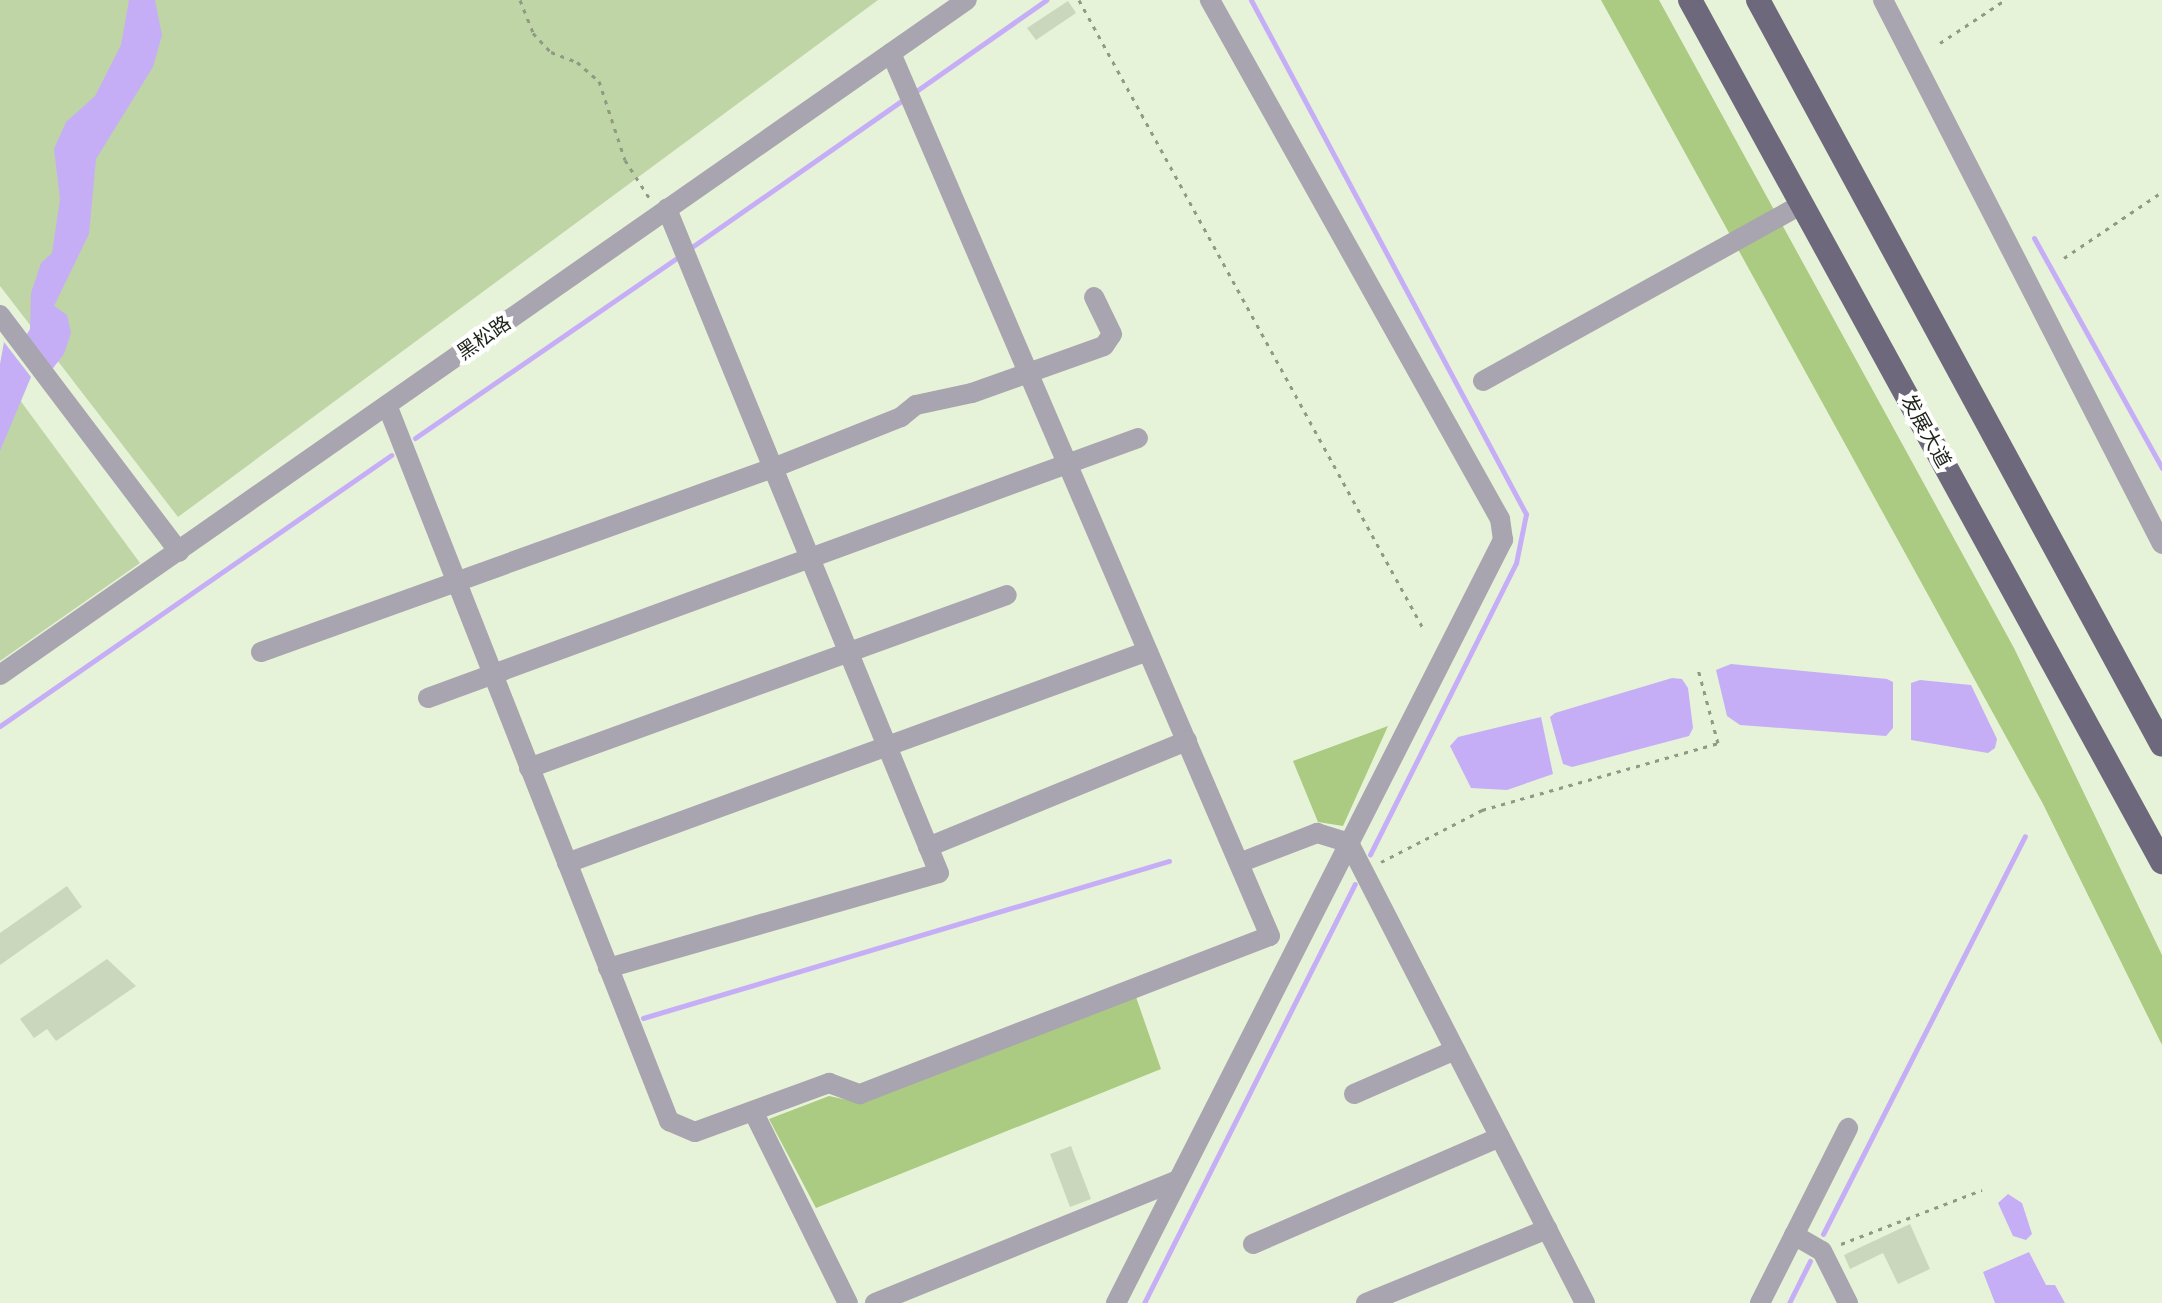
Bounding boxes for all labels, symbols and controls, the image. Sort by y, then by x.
street label: 黑松路 [453,311,515,365]
street label: 发展大道 [1896,390,1956,472]

